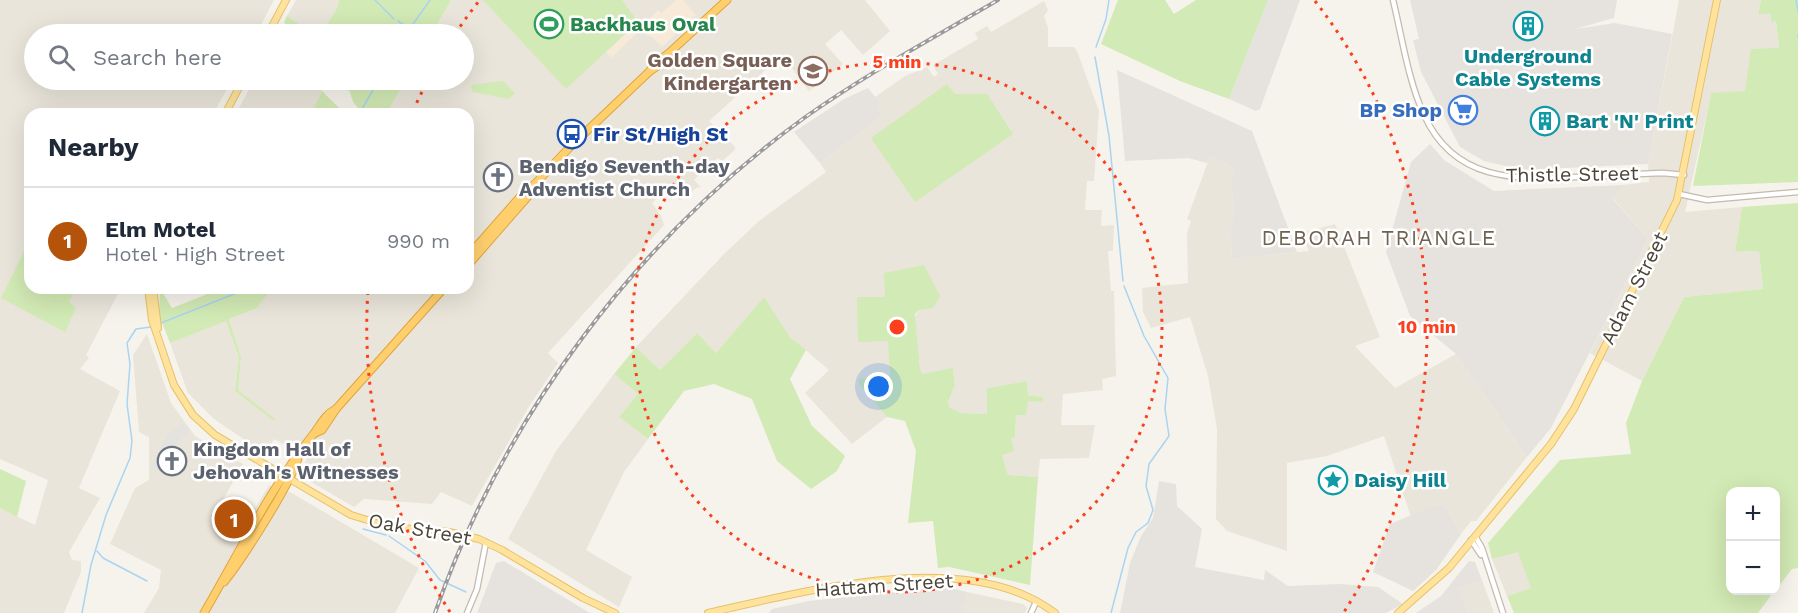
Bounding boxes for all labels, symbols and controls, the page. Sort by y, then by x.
sports icon: Backhaus Oval [533,8,565,40]
building icon: Underground Cable Systems [1512,10,1544,42]
place label: Backhaus Oval [570,12,716,36]
search box [24,24,474,90]
icon: search [45,41,78,74]
place label: Underground Cable Systems [1455,44,1601,91]
text: Search here [93,45,222,70]
place label: Golden Square Kindergarten [647,48,792,95]
text: 5 min [873,51,921,72]
school or university icon: Golden Square Kindergarten [797,55,829,87]
supermarket icon: BP Shop [1447,94,1479,126]
place label: BP Shop [1360,98,1442,122]
building icon: Bart 'N' Print [1529,105,1561,137]
place label: Bart 'N' Print [1566,109,1694,133]
bus stop icon: Fir St/High St [556,118,588,150]
place label: Fir St/High St [593,122,728,146]
text: Nearby [48,132,139,162]
place label: Bendigo Seventh-day Adventist Church [519,154,730,201]
church icon: Bendigo Seventh-day Adventist Church [482,161,514,193]
street label: Thistle Street [1505,161,1639,187]
text: Elm Motel [105,217,216,242]
district label: DEBORAH TRIANGLE [1261,225,1497,250]
street label: Adam Street [1595,227,1673,348]
text: 1 [63,229,72,253]
text: 990 m [387,229,450,253]
text: Hotel · High Street [105,242,285,266]
text: 10 min [1398,316,1456,337]
centre of rings [887,317,907,337]
your location [864,372,893,401]
place label: Kingdom Hall of Jehovah's Witnesses [193,437,399,484]
church icon: Kingdom Hall of Jehovah's Witnesses [156,445,188,477]
place icon: Daisy Hill [1317,464,1349,496]
place label: Daisy Hill [1354,468,1447,492]
map controls [1726,487,1780,595]
button: + [1726,487,1780,541]
pin: 1 [214,496,254,542]
street label: Oak Street [367,508,474,550]
button: − [1726,541,1780,595]
street label: Hattam Street [814,568,954,602]

